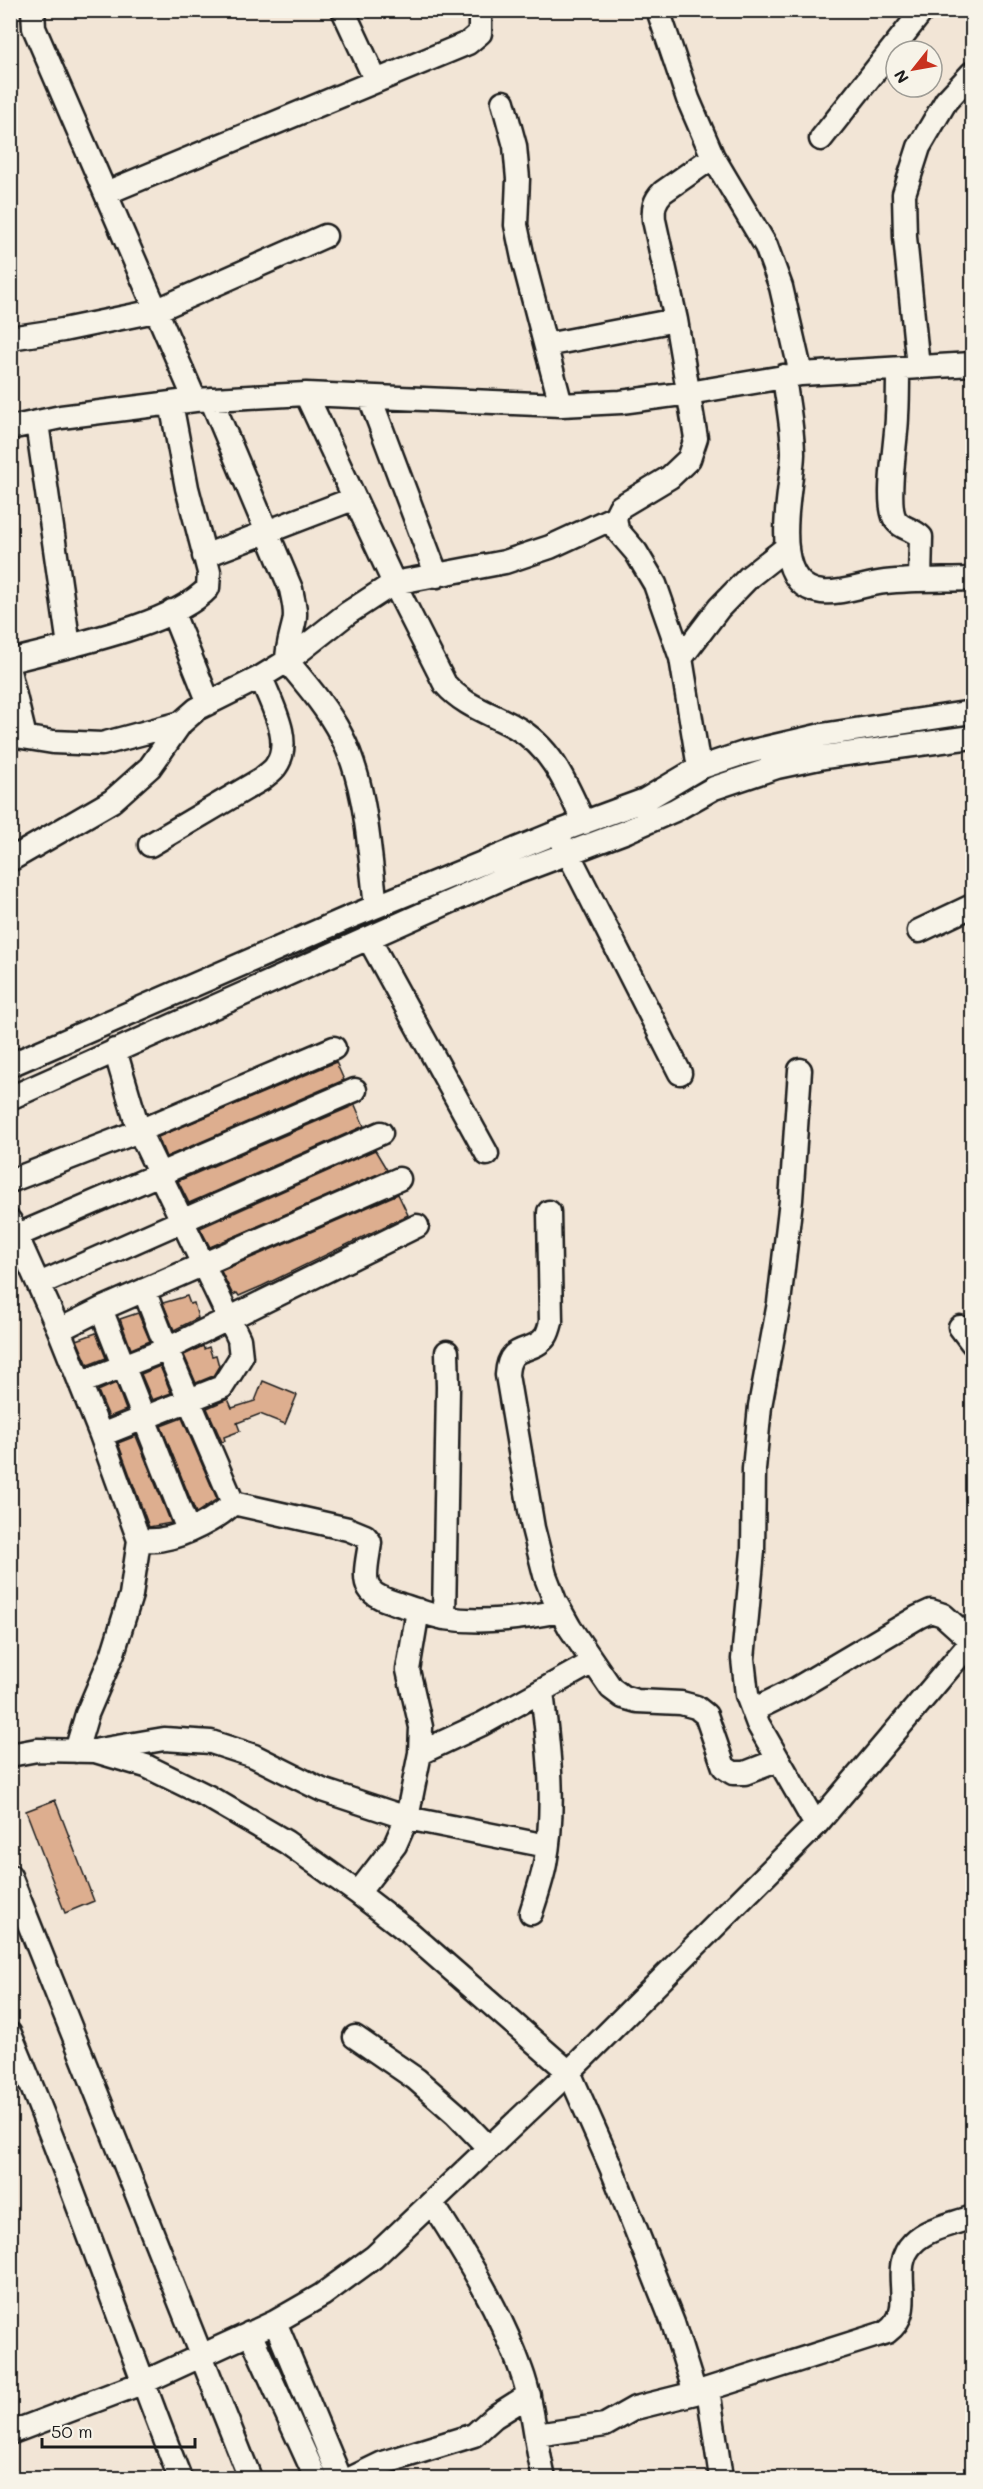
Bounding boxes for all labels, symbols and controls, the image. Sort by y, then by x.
north arrow [884,39,944,99]
text: N [889,66,913,88]
scale bar [42,2411,195,2449]
text: 50 m [51,2419,93,2443]

